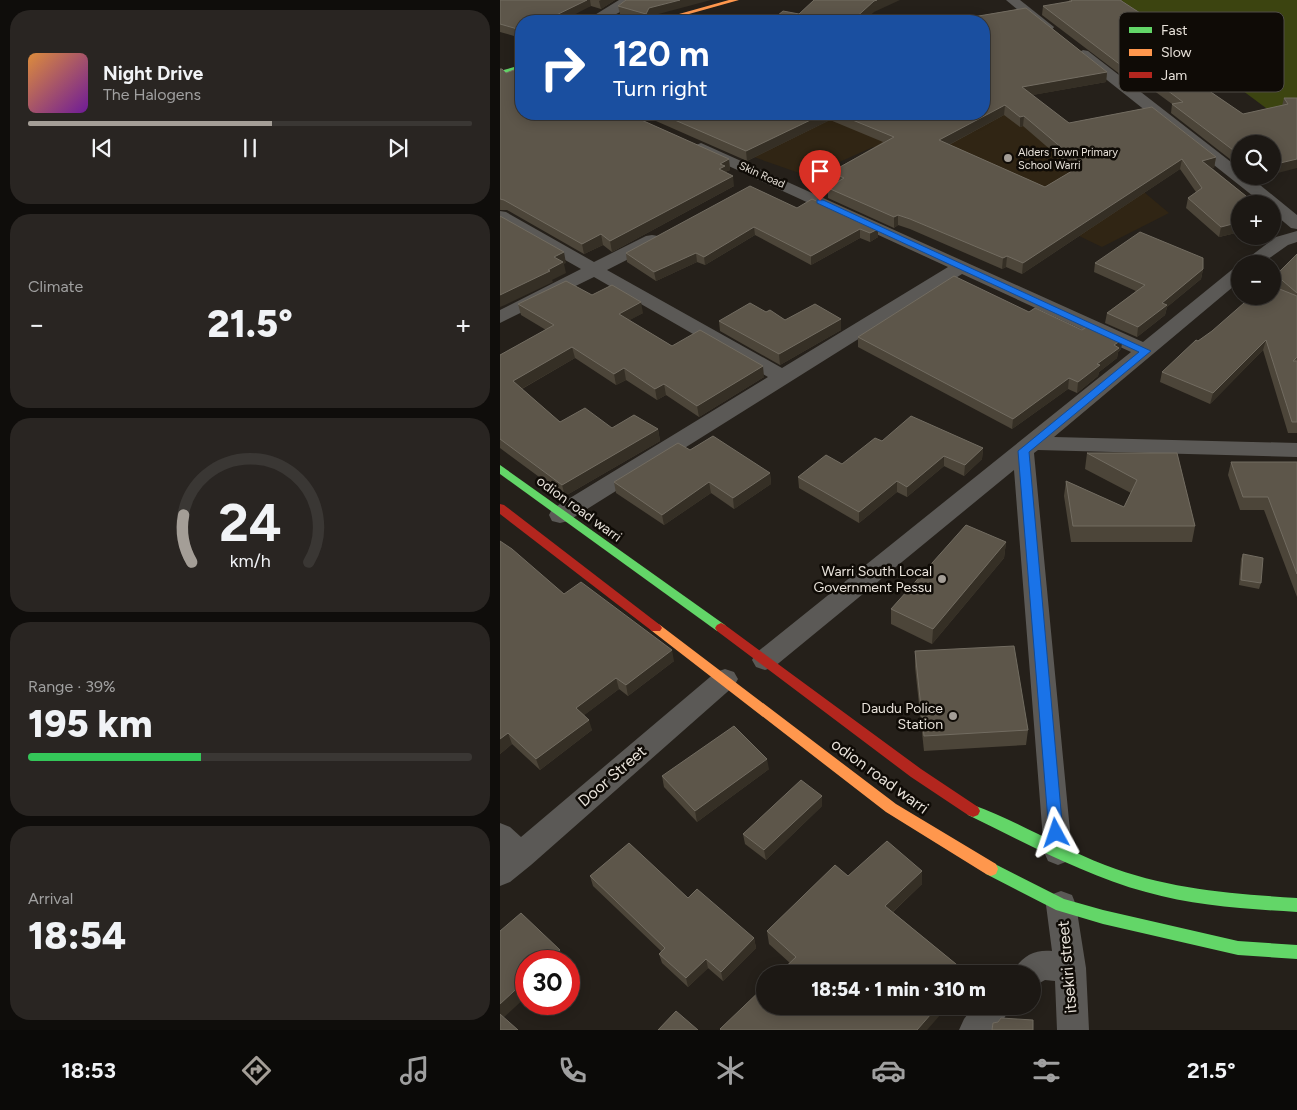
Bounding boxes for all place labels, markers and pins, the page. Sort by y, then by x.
place label: Alders Town Primary School Warri [1018,146,1118,172]
pin [799,150,841,201]
marker: Alders Town Primary School Warri [1002,152,1014,164]
place label: Warri South Local Government Pessu [814,563,932,596]
marker: Warri South Local Government Pessu [936,573,948,585]
place label: Daudu Police Station [861,700,943,733]
marker: Daudu Police Station [947,710,959,722]

